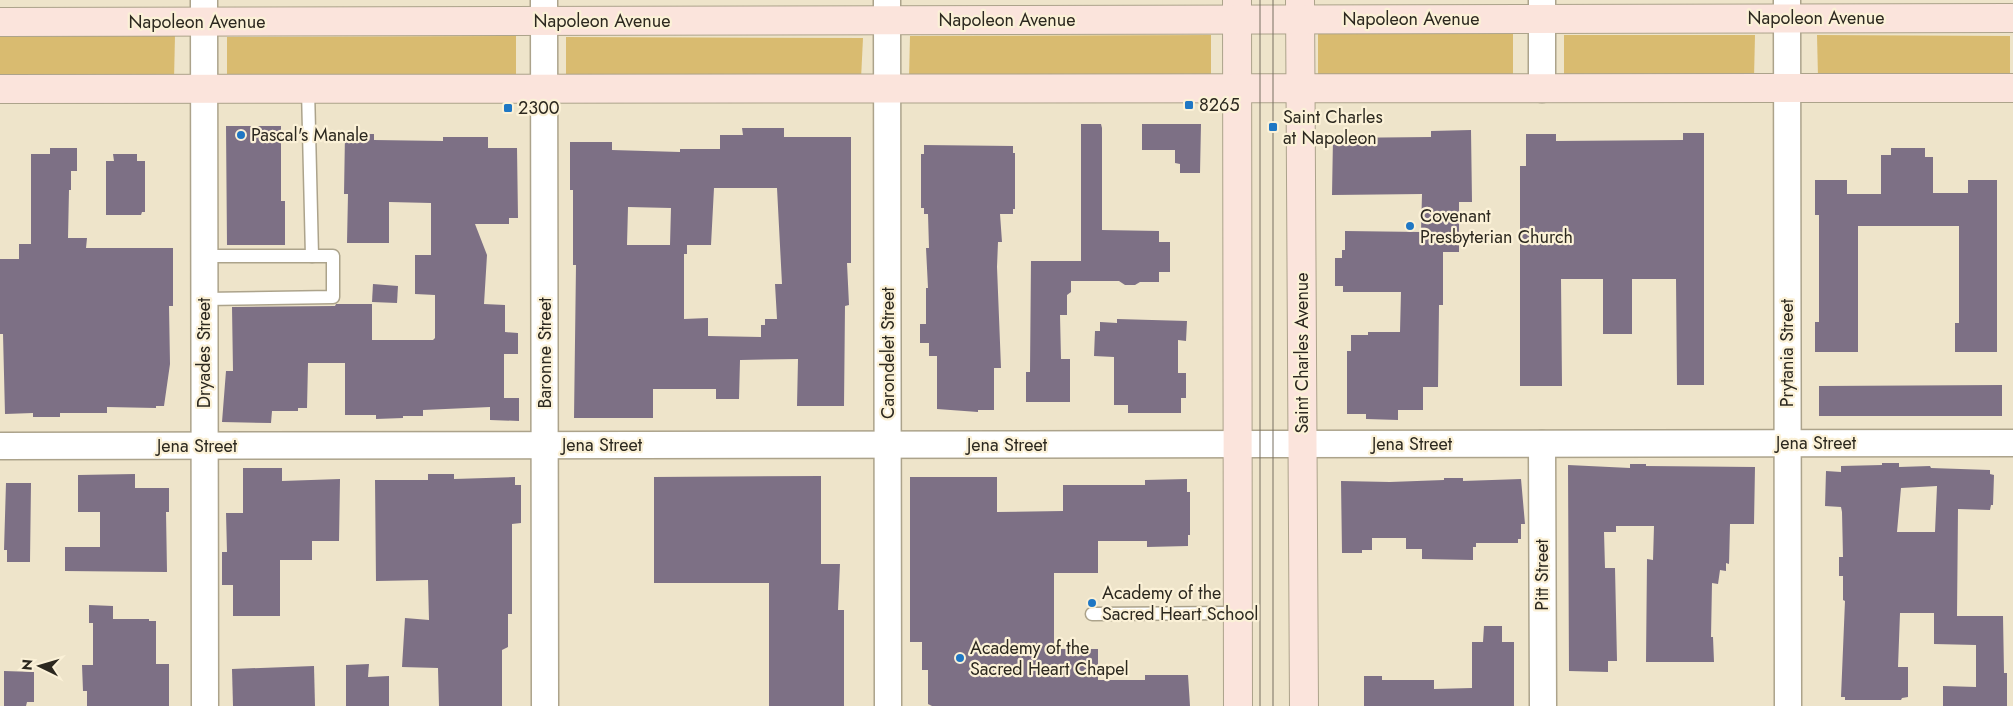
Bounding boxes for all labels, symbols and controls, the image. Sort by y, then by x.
street label: Napoleon Avenue [1748,5,1884,31]
street label: Napoleon Avenue [1343,6,1479,32]
street label: Napoleon Avenue [939,7,1075,33]
street label: Napoleon Avenue [534,8,670,34]
street label: Napoleon Avenue [129,9,265,35]
place label: 8265 [1199,92,1240,118]
place label: 2300 [518,95,560,121]
marker: 8265 [1183,99,1195,111]
marker: 2300 [502,102,514,114]
place label: Saint Charles at Napoleon [1283,104,1383,151]
marker: Saint Charles at Napoleon [1267,121,1279,133]
place label: Pascal's Manale [251,122,368,148]
marker: Pascal's Manale [235,129,247,141]
place label: Covenant Presbyterian Church [1420,203,1573,250]
marker: Covenant Presbyterian Church [1404,220,1416,232]
street label: Saint Charles Avenue [1289,272,1315,434]
street label: Carondelet Street [875,286,901,419]
street label: Dryades Street [191,297,217,408]
street label: Baronne Street [532,297,558,408]
street label: Prytania Street [1774,298,1800,407]
street label: Jena Street [1774,430,1857,456]
street label: Jena Street [1370,431,1453,457]
street label: Jena Street [560,432,643,458]
street label: Jena Street [965,432,1048,458]
street label: Jena Street [155,433,238,459]
street label: Pitt Street [1529,539,1555,611]
place label: Academy of the Sacred Heart School [1102,580,1258,627]
marker: Academy of the Sacred Heart School [1086,597,1098,609]
place label: Academy of the Sacred Heart Chapel [970,635,1129,682]
north arrow [15,641,65,691]
marker: Academy of the Sacred Heart Chapel [954,652,966,664]
text: N [17,658,37,671]

